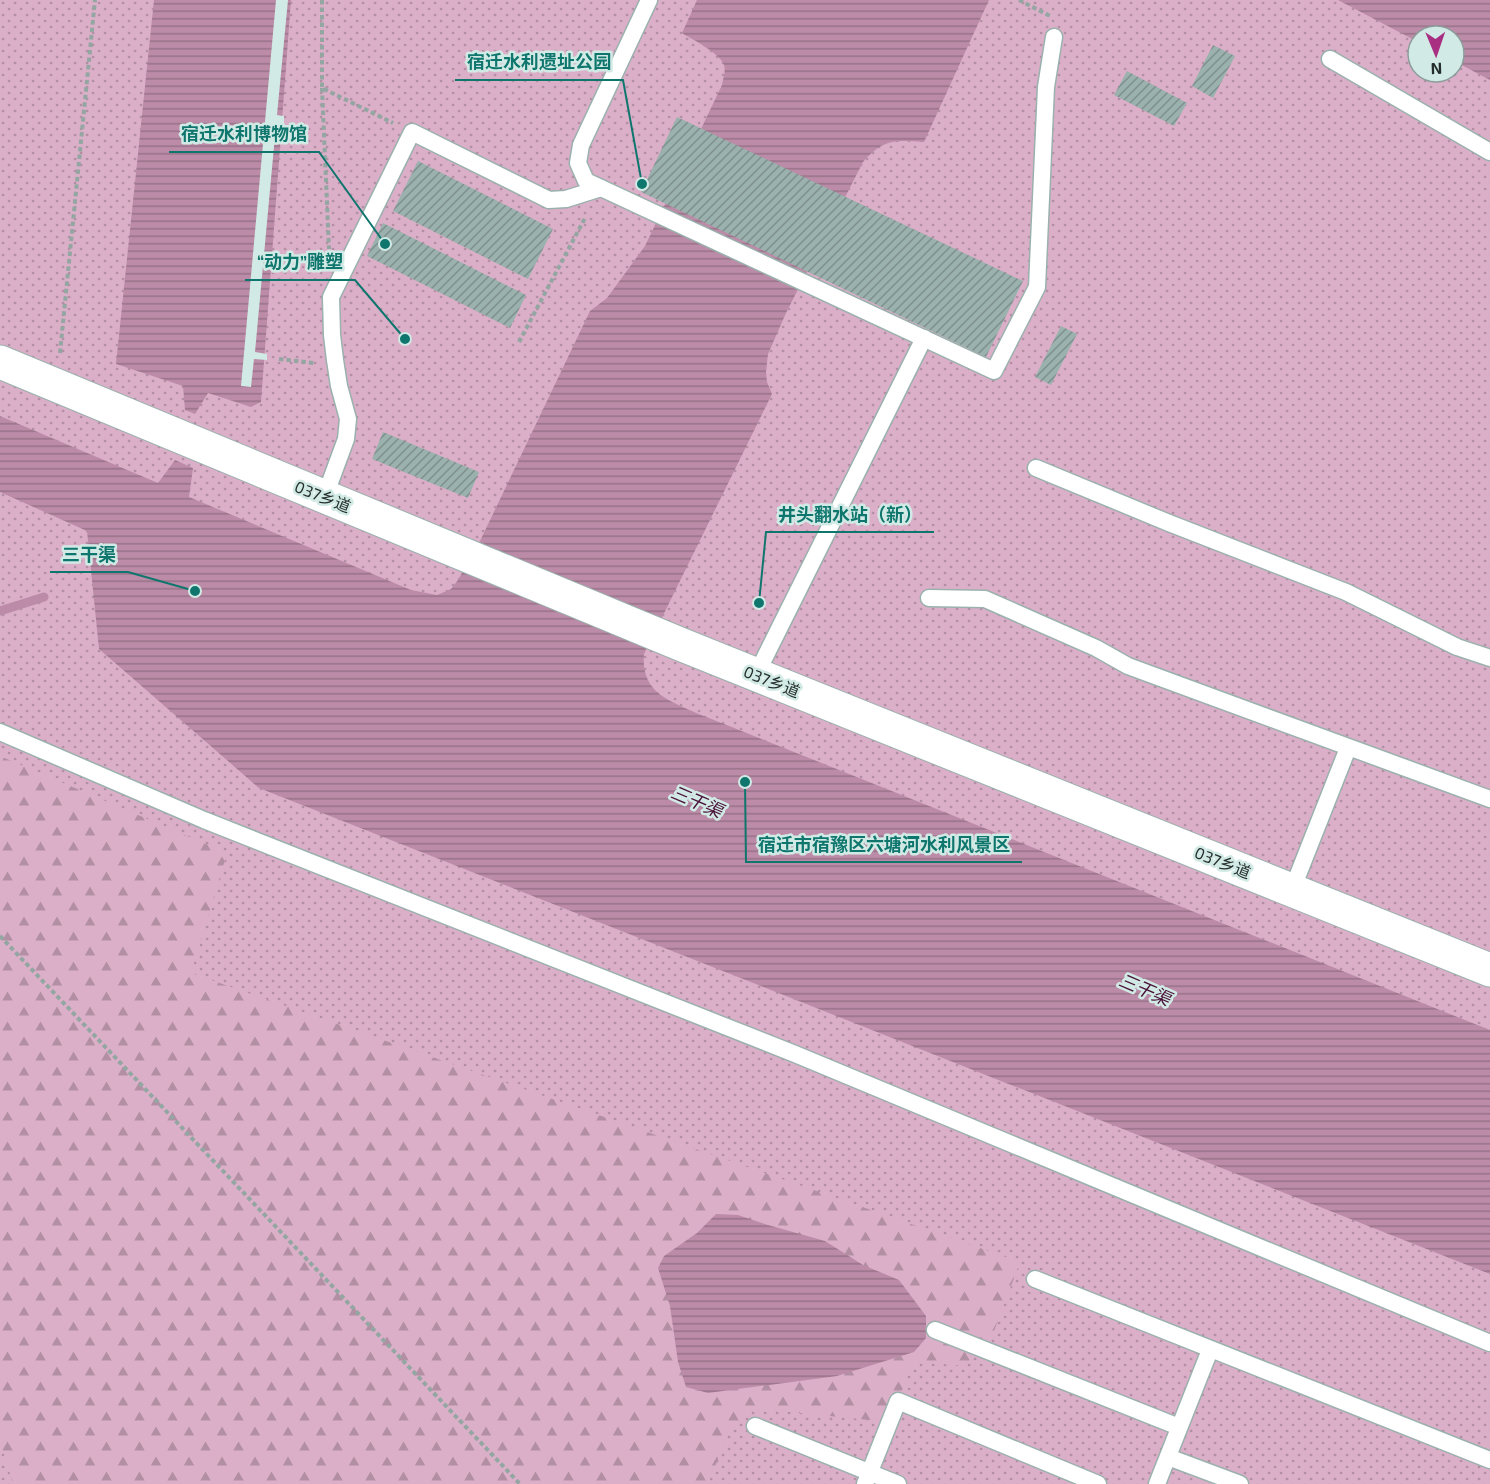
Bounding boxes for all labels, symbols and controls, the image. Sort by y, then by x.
north arrow [1406,24,1466,84]
callout: 宿迁水利遗址公园 [455,44,623,80]
text: 宿迁水利遗址公园 [467,50,611,72]
text: N [1430,60,1443,79]
callout: 宿迁水利博物馆 [169,116,319,152]
text: 宿迁水利博物馆 [181,122,307,144]
callout: “动力”雕塑 [245,244,355,280]
text: “动力”雕塑 [257,250,343,272]
street label: 037乡道 [292,476,354,516]
callout: 井头翻水站（新） [766,496,934,532]
text: 井头翻水站（新） [778,503,922,525]
callout: 三干渠 [50,536,128,572]
text: 三干渠 [62,543,116,565]
street label: 037乡道 [741,661,803,701]
water label: 三干渠 [668,780,729,823]
callout: 宿迁市宿豫区六塘河水利风景区 [746,826,1022,862]
text: 宿迁市宿豫区六塘河水利风景区 [758,833,1010,855]
street label: 037乡道 [1192,842,1254,882]
water label: 三干渠 [1116,968,1177,1011]

